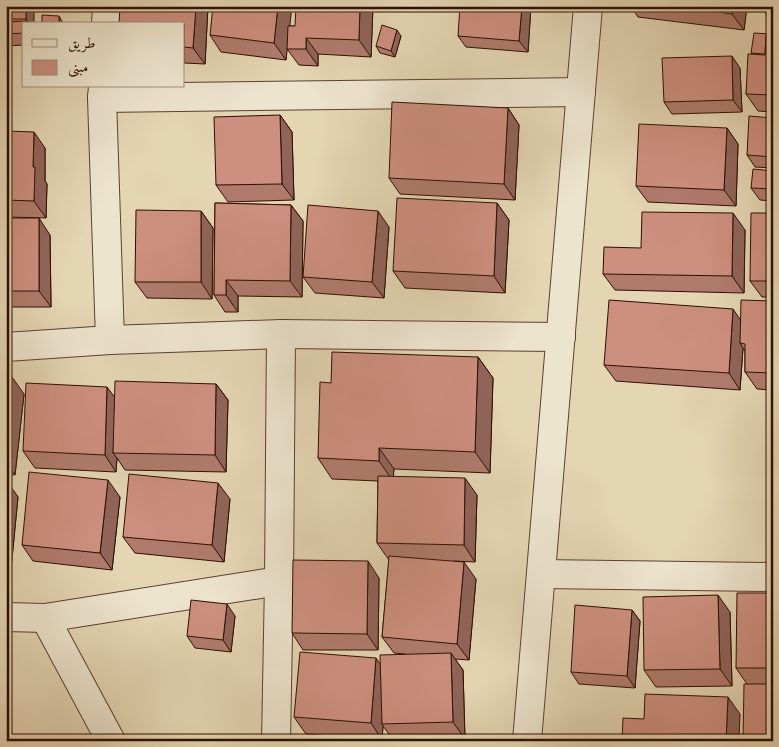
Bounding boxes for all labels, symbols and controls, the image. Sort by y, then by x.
legend [22,22,185,88]
text: طريق [68,32,95,53]
text: مبنى [68,56,88,78]

